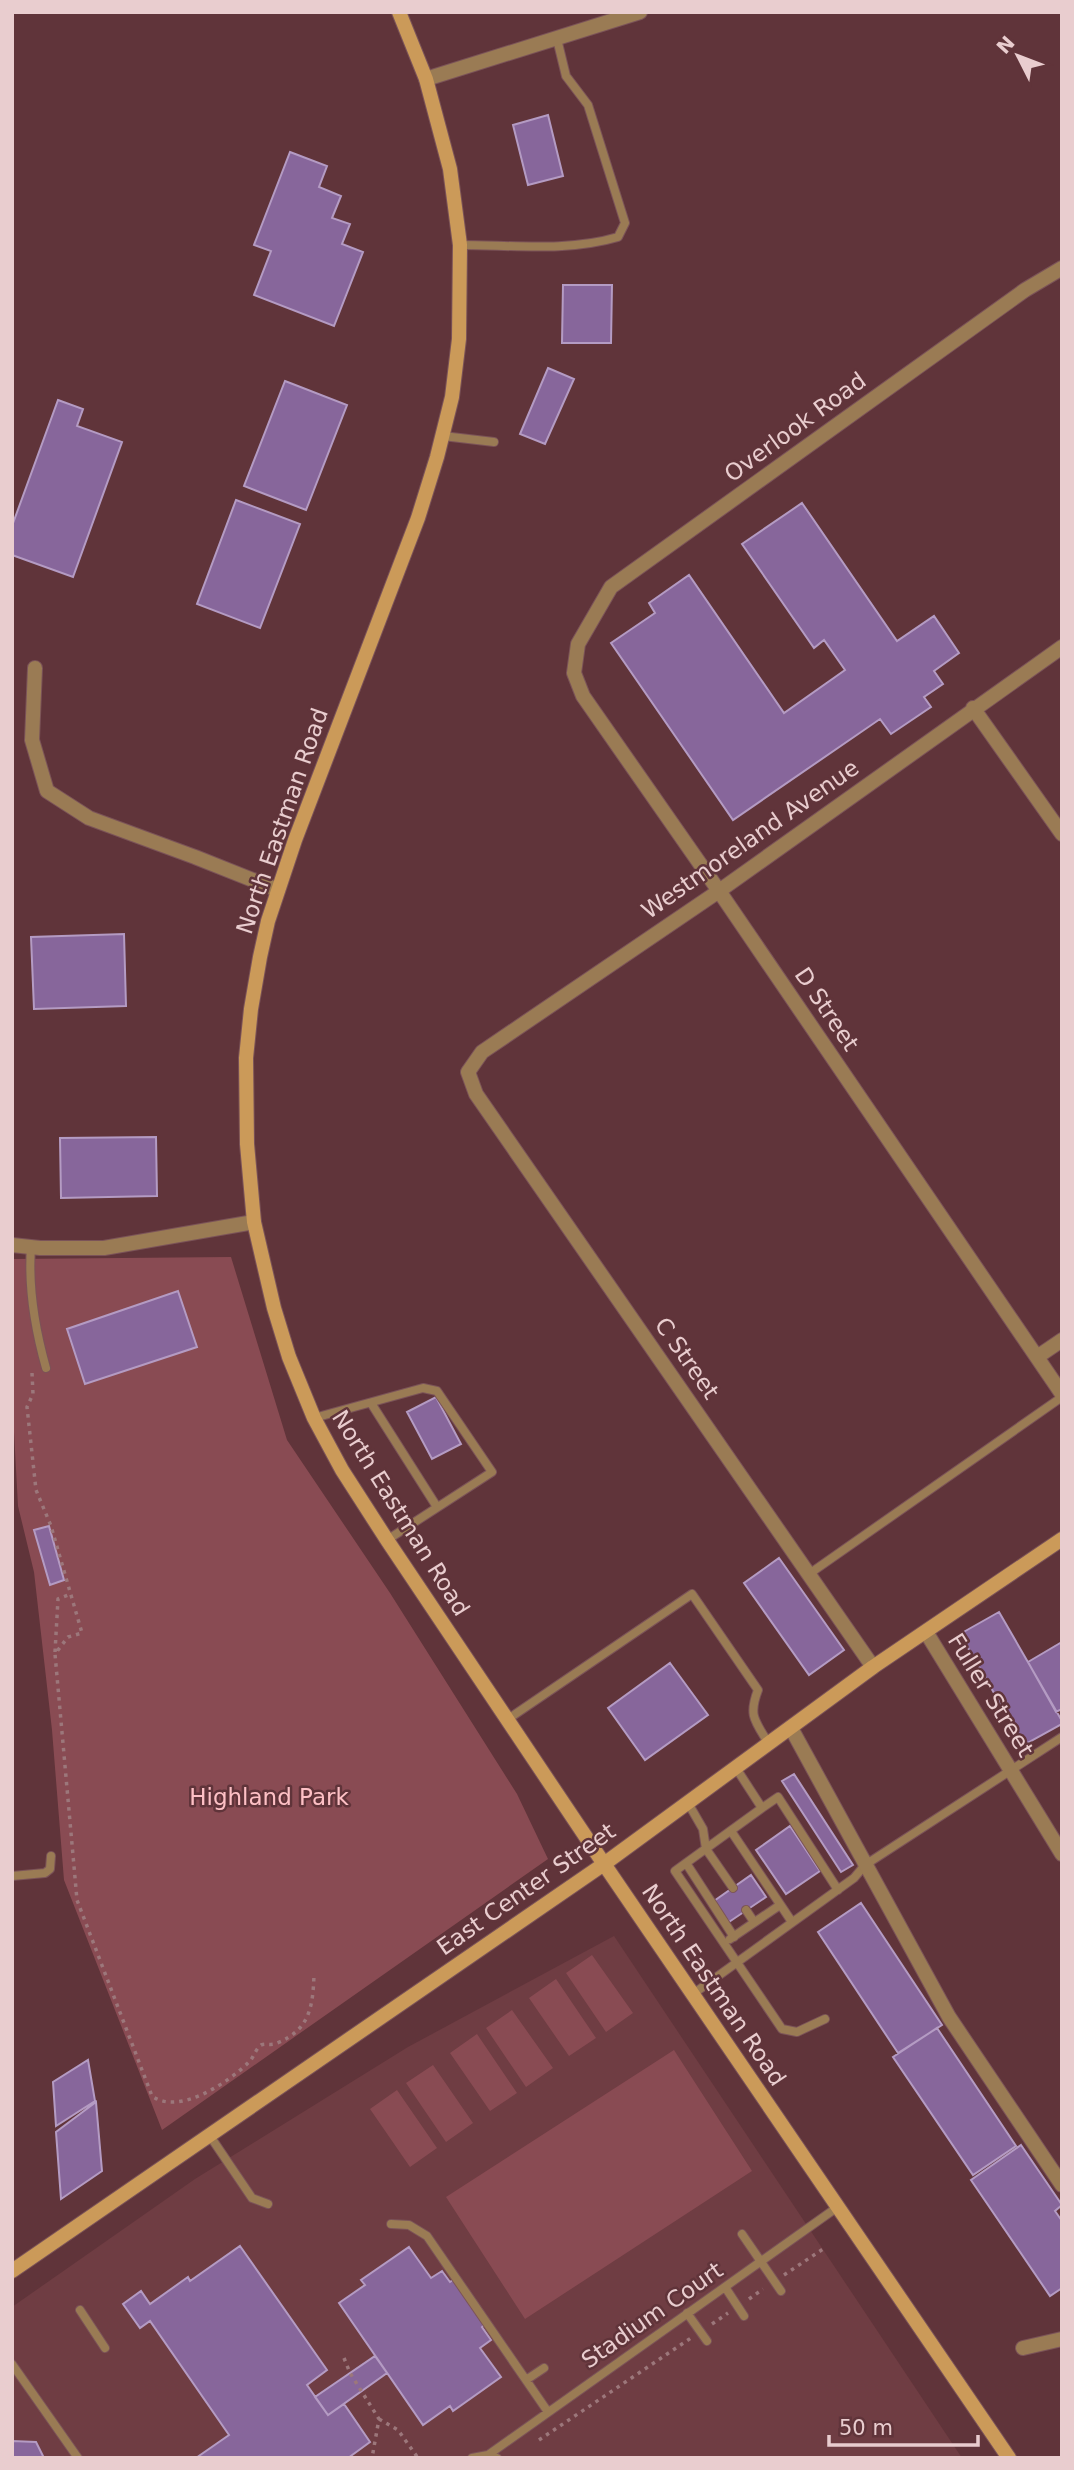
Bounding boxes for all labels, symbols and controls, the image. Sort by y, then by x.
north arrow [983,21,1053,91]
text: N [992,31,1019,58]
street label: Overlook Road [719,367,871,487]
street label: North Eastman Road [231,705,333,937]
street label: Westmoreland Avenue [637,754,863,924]
street label: D Street [790,962,864,1056]
street label: C Street [650,1312,724,1404]
street label: North Eastman Road [327,1405,475,1621]
street label: Fuller Street [943,1629,1039,1761]
park label: Highland Park [189,1784,349,1810]
street label: East Center Street [432,1818,620,1960]
street label: North Eastman Road [637,1879,791,2091]
street label: Stadium Court [576,2257,728,2373]
scale bar [829,2404,978,2448]
text: 50 m [839,2416,893,2440]

